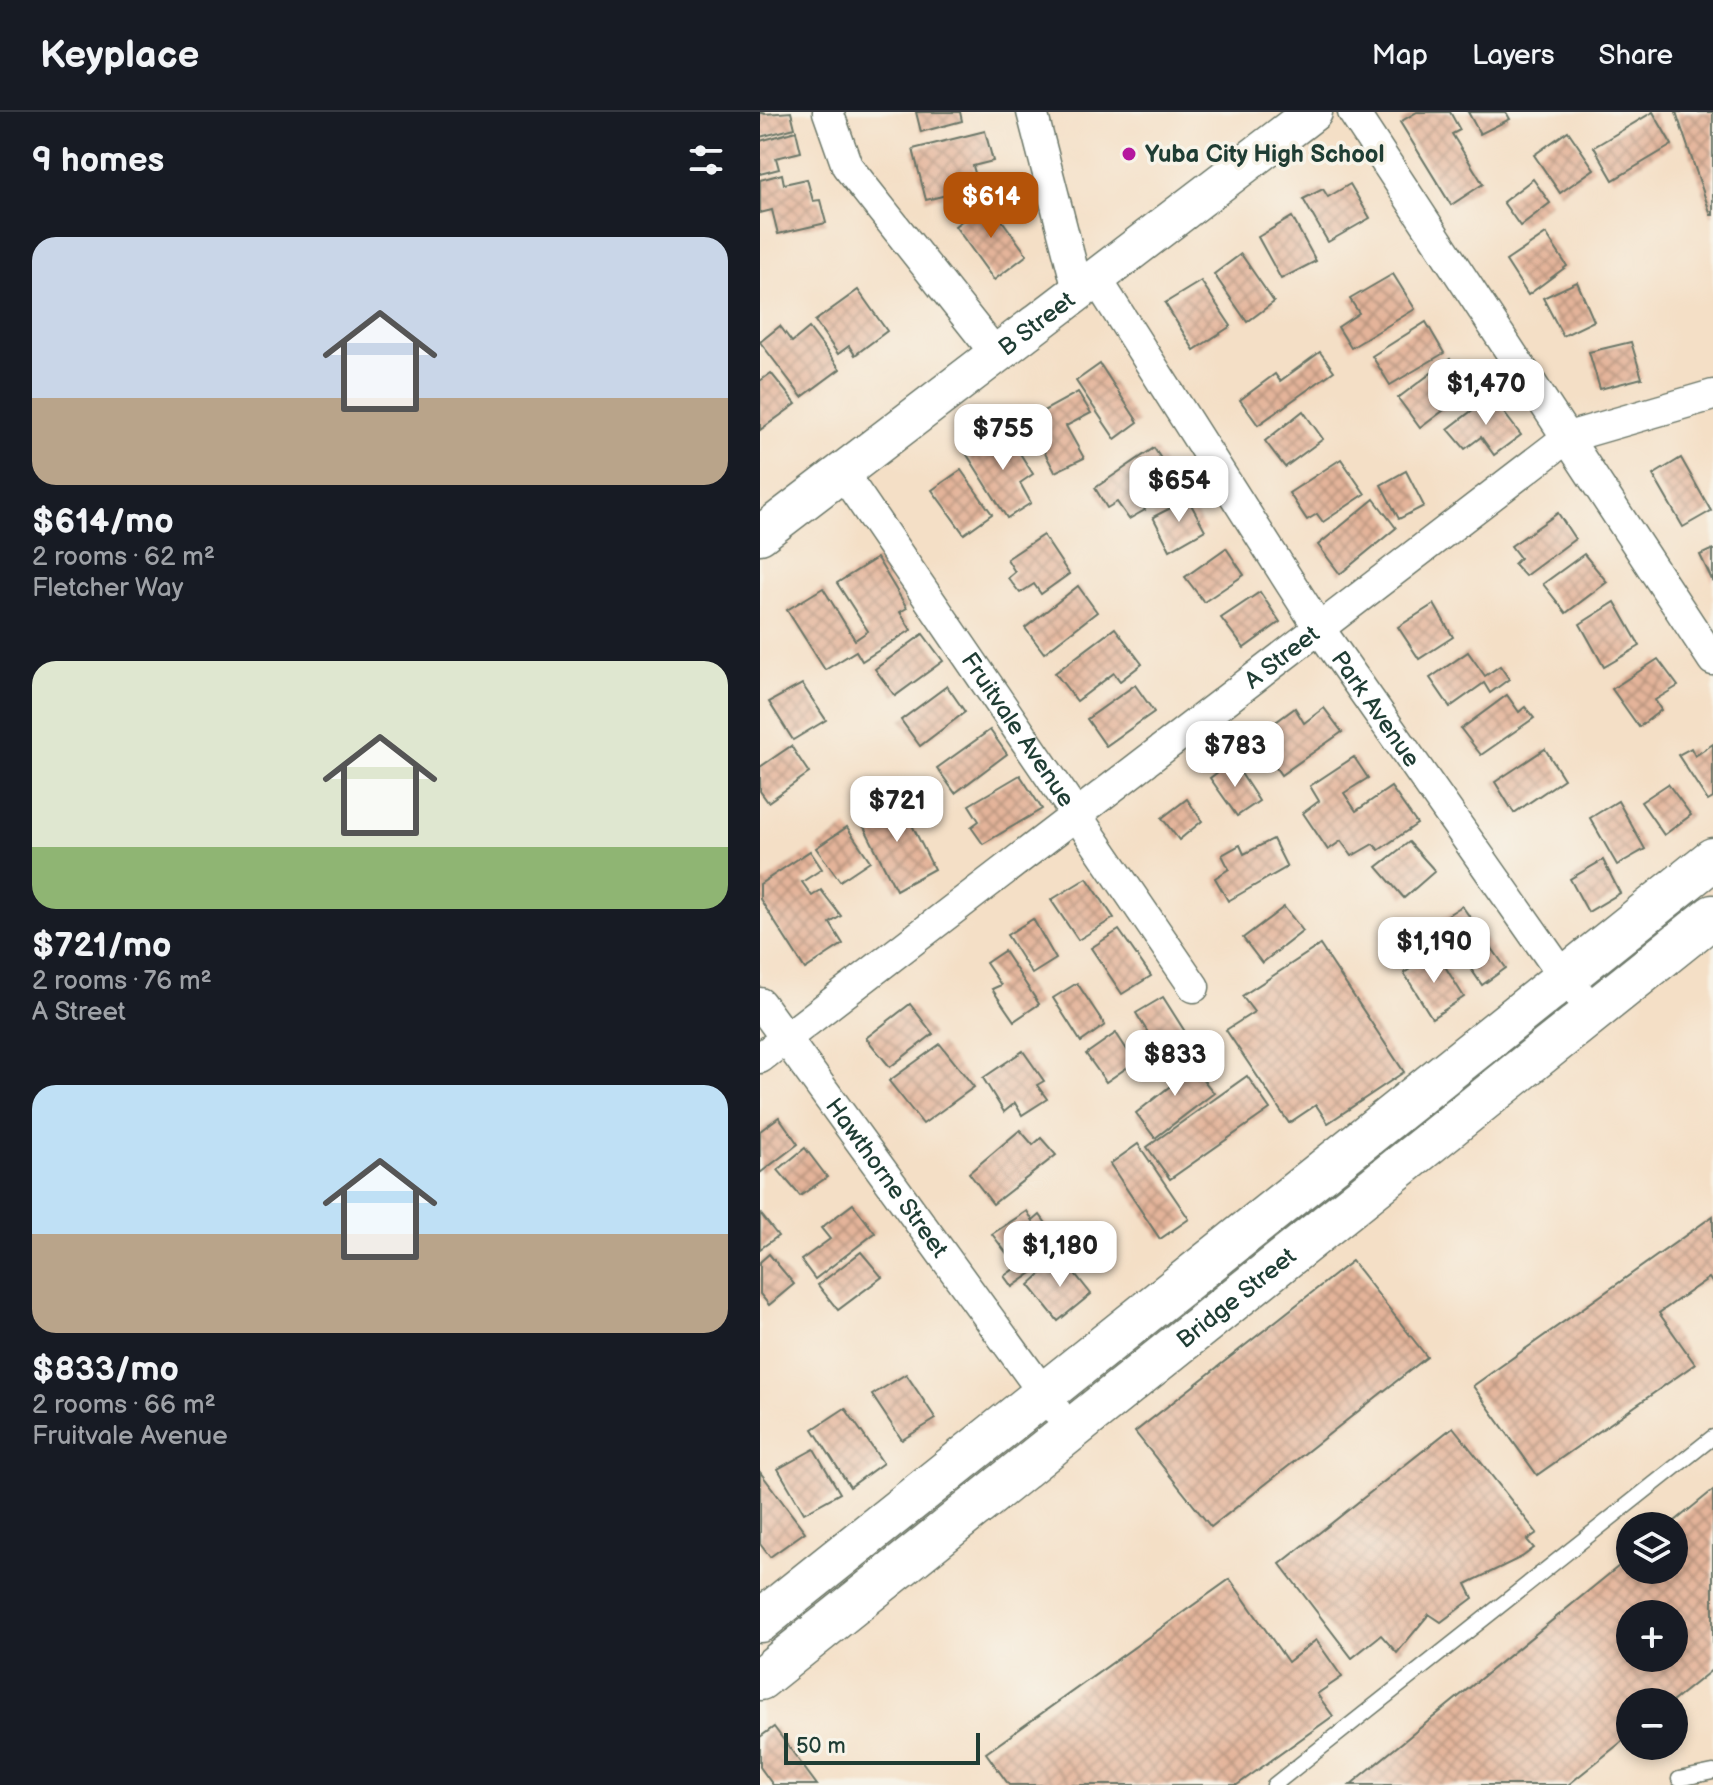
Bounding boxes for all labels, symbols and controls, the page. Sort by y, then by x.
text: Keyplace [40,33,199,78]
text: Map [1372,39,1428,72]
text: Layers [1472,39,1555,72]
text: Share [1599,39,1673,72]
icon: filters [684,138,728,182]
text: 9 homes [32,140,164,181]
place label: Yuba City High School [1145,140,1385,169]
marker: Yuba City High School [1120,145,1138,163]
pin: $614 [944,172,1038,240]
text: $614 [961,182,1021,213]
street label: B Street [993,285,1081,362]
icon: home [308,289,452,433]
pin: $1,470 [1421,359,1551,427]
text: $1,470 [1446,369,1526,400]
pin: $755 [956,404,1050,472]
text: $755 [972,414,1034,445]
pin: $654 [1132,456,1226,524]
text: $654 [1147,466,1211,497]
text: $614/mo [32,501,174,542]
text: 2 rooms · 62 m² [32,542,215,573]
text: Fletcher Way [32,573,183,604]
street label: A Street [1239,619,1326,695]
street label: Park Avenue [1325,646,1426,773]
street label: Fruitvale Avenue [955,647,1081,813]
icon: home [308,713,452,857]
pin: $783 [1188,721,1282,789]
text: $783 [1204,731,1266,762]
pin: $721 [850,776,944,844]
text: $721 [868,786,926,817]
pin: $1,190 [1369,917,1499,985]
text: $721/mo [32,925,171,966]
text: $1,190 [1396,927,1472,958]
text: 2 rooms · 76 m² [32,966,212,997]
text: A Street [32,997,126,1028]
pin: $833 [1128,1030,1222,1098]
text: $833 [1143,1040,1207,1071]
street label: Hawthorne Street [819,1093,955,1264]
icon: home [308,1137,452,1281]
pin: $1,180 [995,1221,1125,1289]
text: $1,180 [1022,1231,1098,1262]
street label: Bridge Street [1171,1241,1302,1355]
text: $833/mo [32,1349,179,1390]
text: 2 rooms · 66 m² [32,1390,216,1421]
text: Fruitvale Avenue [32,1421,228,1452]
map controls [1616,1512,1688,1760]
button: layers [1616,1512,1688,1584]
button: + [1616,1600,1688,1672]
button: − [1616,1688,1688,1760]
scale bar [784,1729,980,1765]
text: 50 m [796,1733,846,1760]

